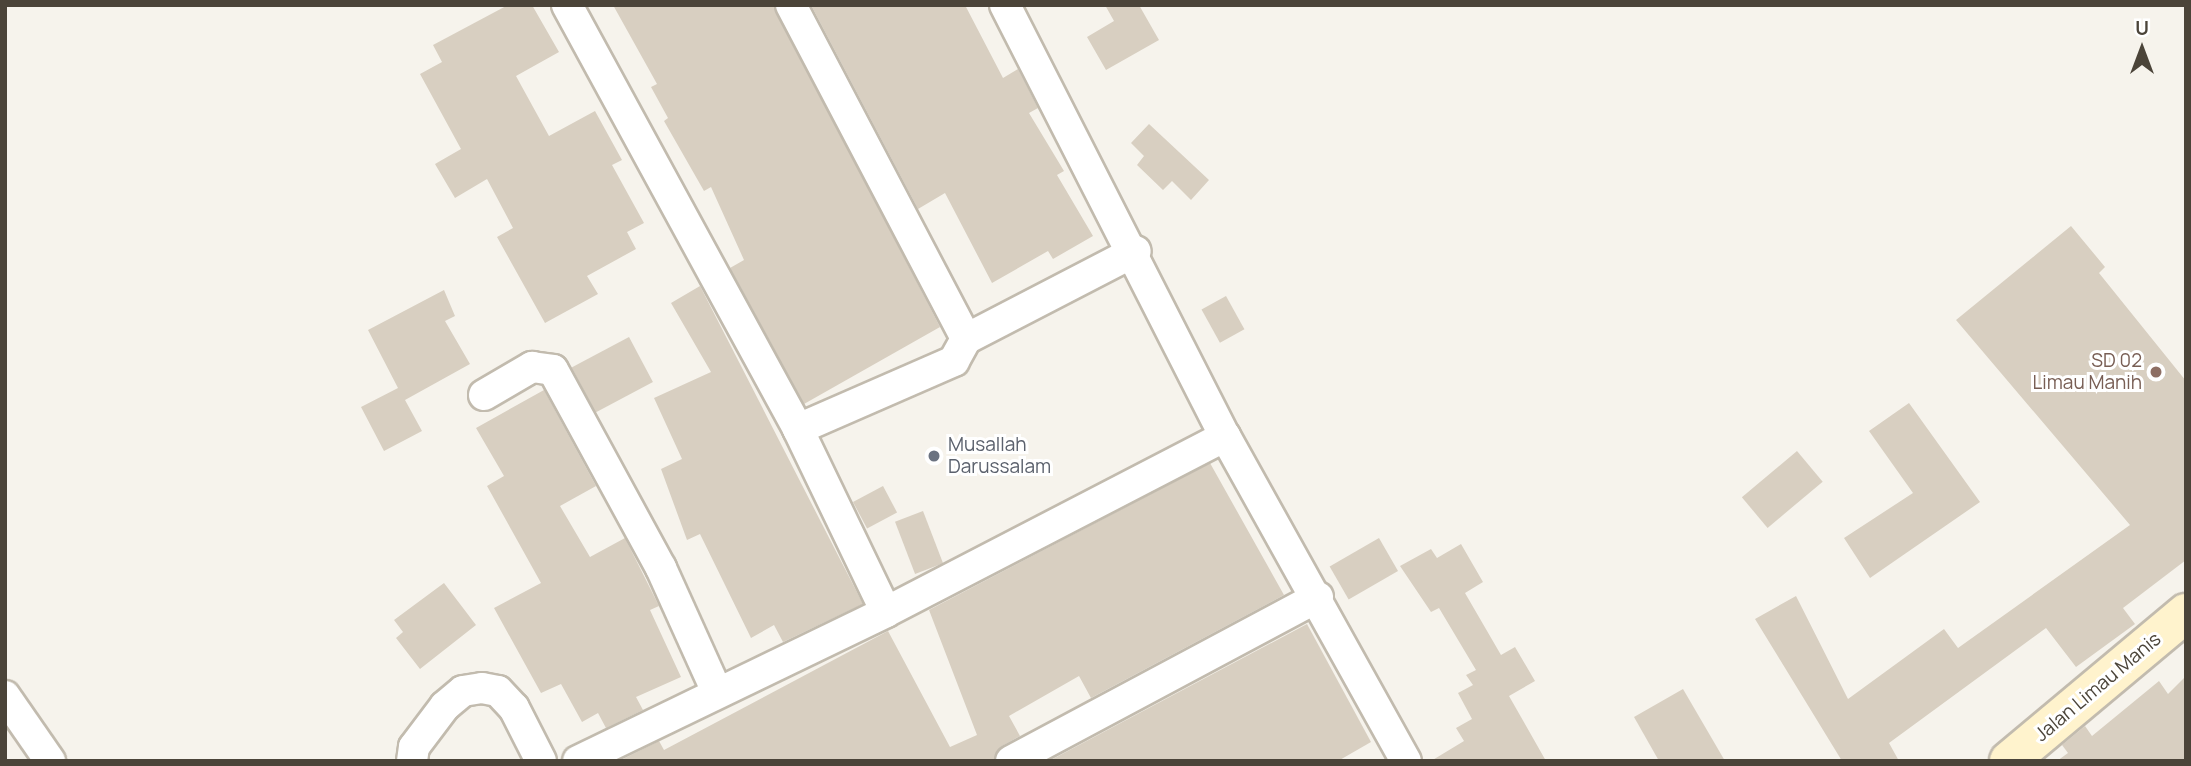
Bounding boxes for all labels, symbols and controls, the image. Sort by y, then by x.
north arrow [2107,14,2177,84]
text: U [2135,15,2149,41]
place label: SD 02 Limau Manih [2033,350,2142,394]
marker: SD 02 Limau Manih [2148,364,2164,380]
place label: Musallah Darussalam [948,434,1051,478]
marker: Musallah Darussalam [926,448,942,464]
street label: Jalan Limau Manis [2030,628,2166,746]

